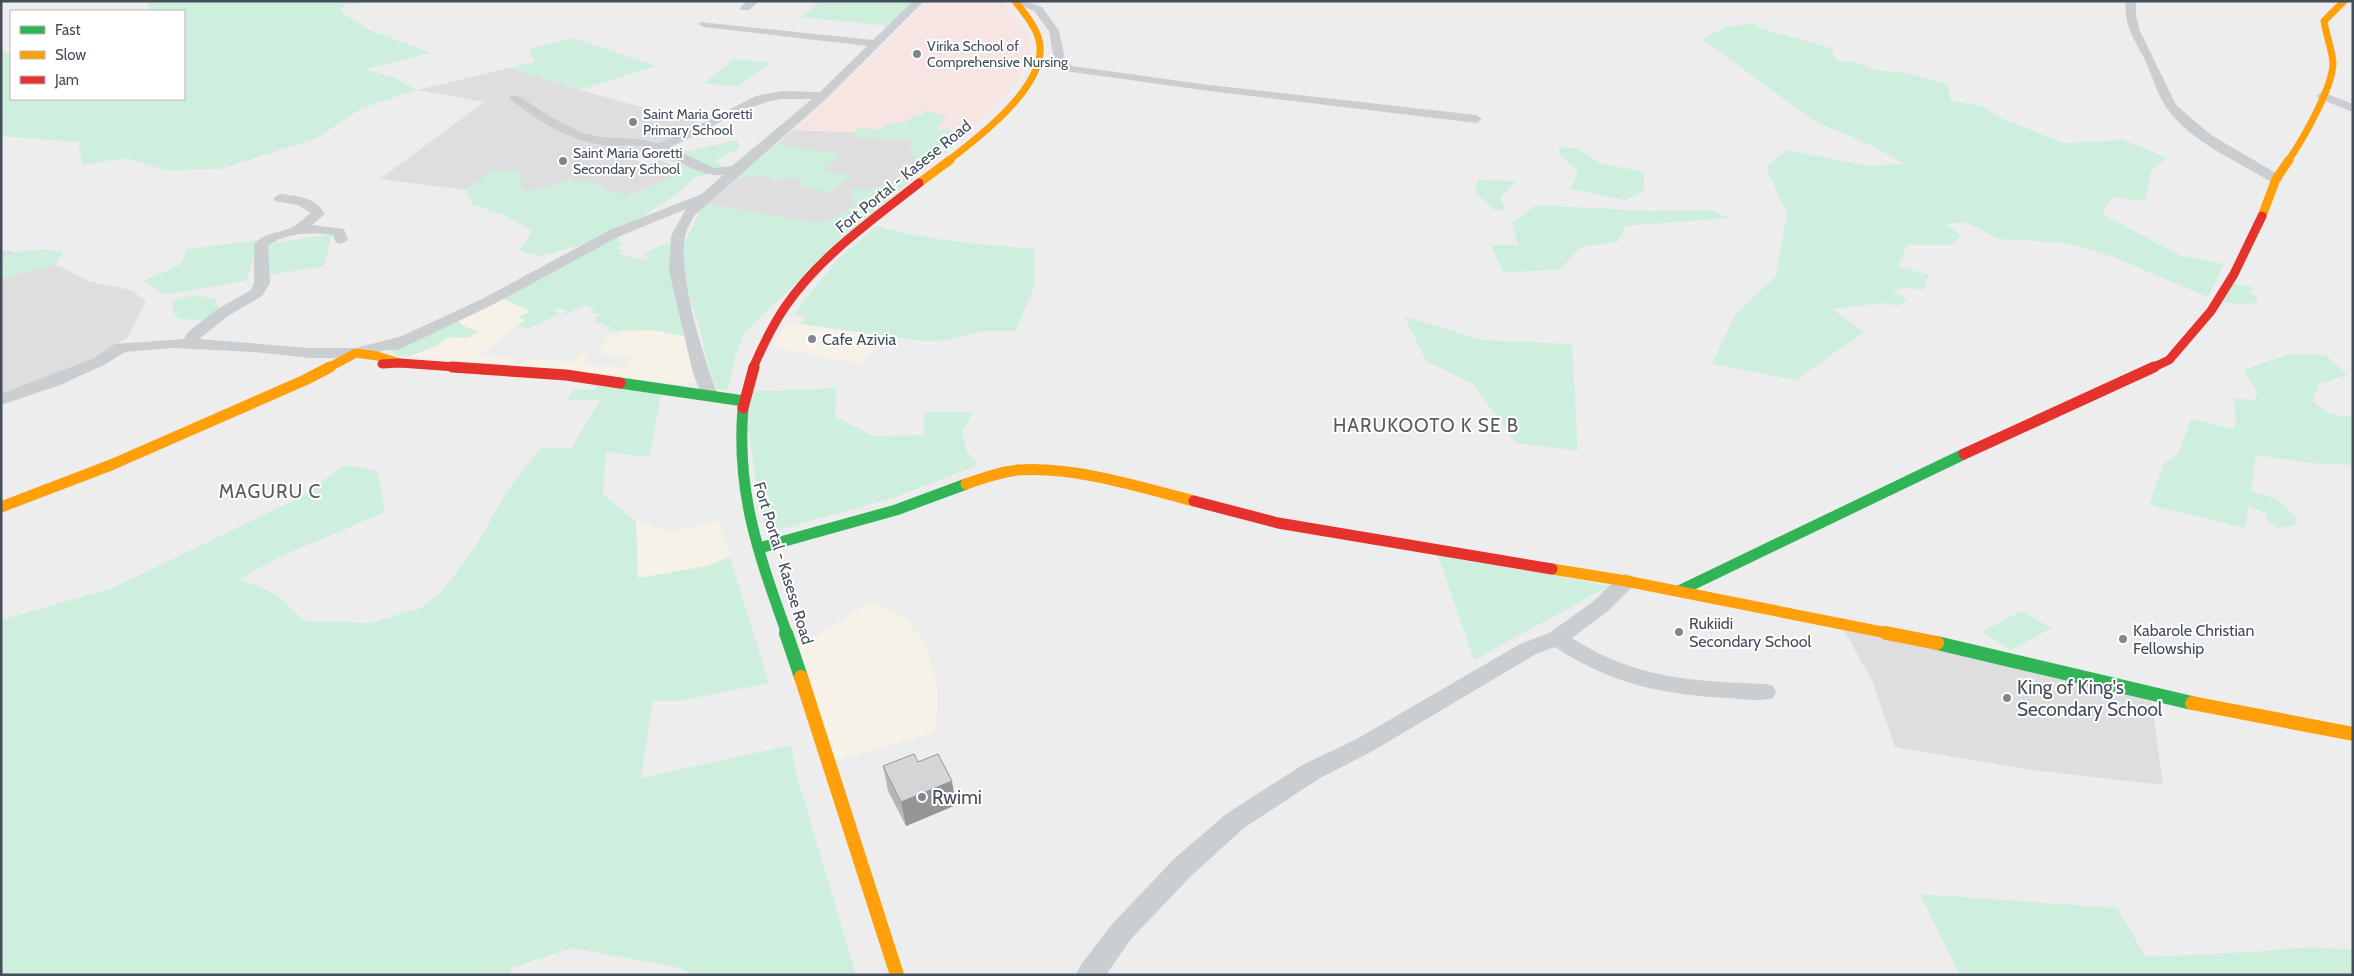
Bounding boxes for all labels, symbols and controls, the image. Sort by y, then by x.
legend [10,10,185,100]
text: Fast [55,21,80,39]
place label: Virika School of Comprehensive Nursing [927,37,1069,71]
text: Slow [55,46,86,64]
marker: Virika School of Comprehensive Nursing [911,48,923,60]
text: Jam [54,71,79,89]
place label: Saint Maria Goretti Primary School [643,105,753,139]
marker: Saint Maria Goretti Primary School [627,116,639,128]
street label: Fort Portal - Kasese Road [832,116,975,237]
place label: Saint Maria Goretti Secondary School [573,144,683,178]
marker: Saint Maria Goretti Secondary School [557,155,569,167]
place label: Cafe Azivia [822,330,896,349]
marker: Cafe Azivia [806,333,818,345]
district label: HARUKOOTO K SE B [1333,414,1519,437]
district label: MAGURU C [219,480,321,503]
street label: Fort Portal - Kasese Road [750,480,817,647]
place label: Rukiidi Secondary School [1689,614,1812,651]
place label: Kabarole Christian Fellowship [2133,621,2254,658]
marker: Rukiidi Secondary School [1673,626,1685,638]
marker: Kabarole Christian Fellowship [2117,633,2129,645]
place label: King of King's Secondary School [2017,676,2163,721]
marker: King of King's Secondary School [2001,692,2013,704]
place label: Rwimi [932,786,982,809]
marker: Rwimi [916,791,928,803]

